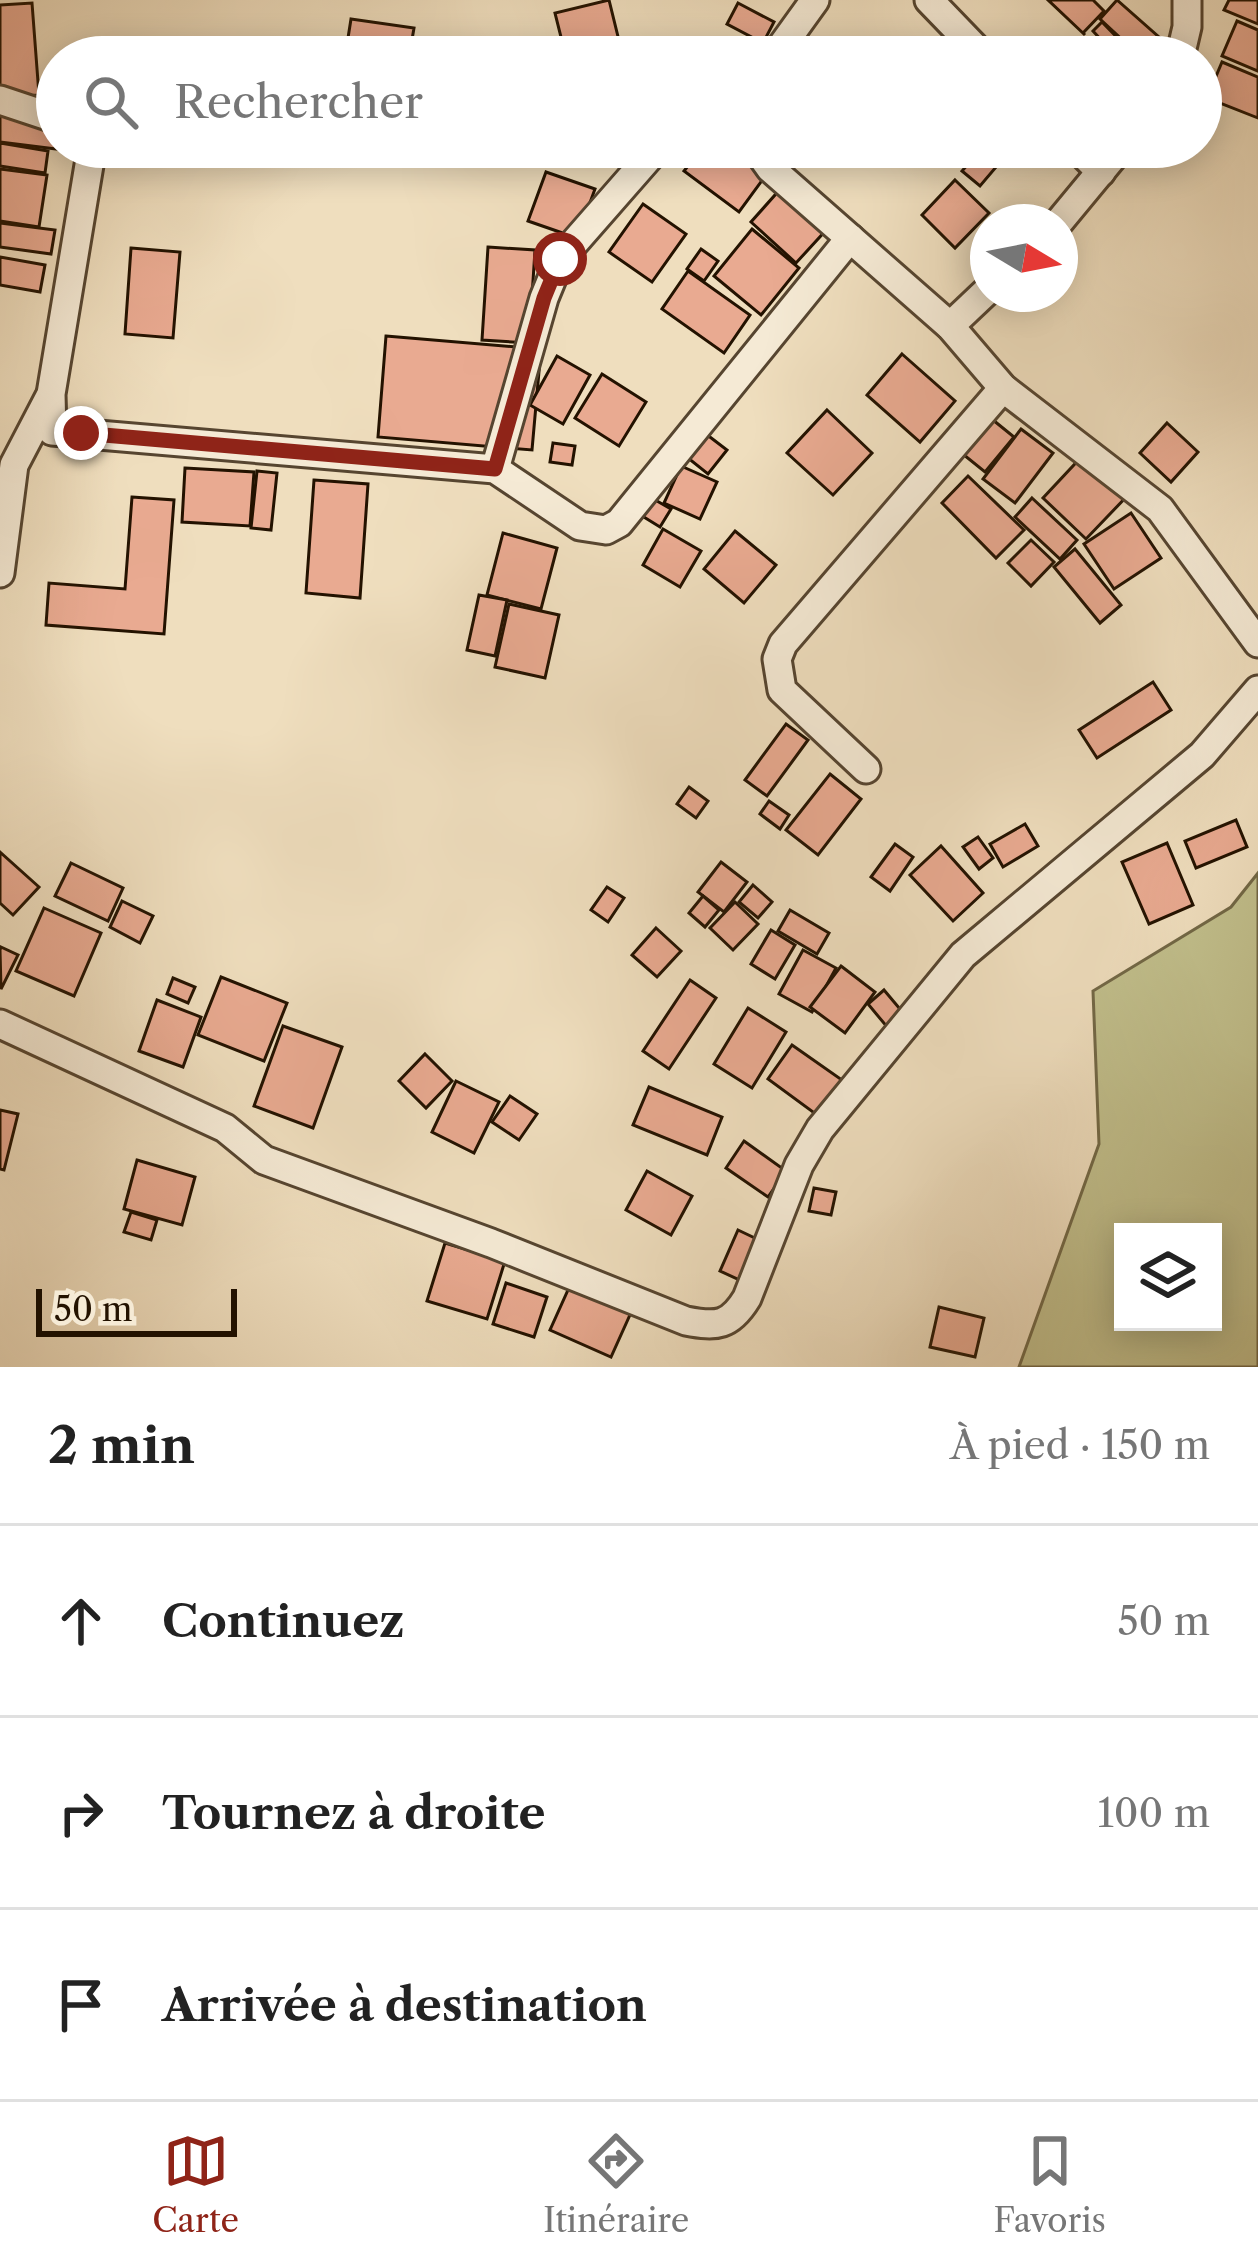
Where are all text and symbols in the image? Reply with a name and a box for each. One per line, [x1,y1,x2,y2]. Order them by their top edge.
search box [36,36,1222,168]
icon: search [78,69,144,135]
text: Rechercher [174,74,423,130]
north arrow [970,204,1078,312]
route start [533,232,587,286]
route end [54,406,108,460]
map controls [1114,1223,1222,1331]
button: layers [1114,1223,1222,1331]
scale bar [36,1283,237,1336]
text: 50 m [54,1289,132,1330]
text: 2 min [48,1414,195,1476]
text: À pied · 150 m [950,1421,1210,1469]
icon: ahead [48,1588,114,1654]
text: Continuez [162,1593,404,1649]
text: 50 m [1117,1597,1210,1645]
icon: right [48,1780,114,1846]
text: Tournez à droite [162,1785,546,1841]
text: 100 m [1097,1789,1210,1837]
icon: arrive [48,1972,114,2038]
text: Arrivée à destination [162,1977,647,2033]
tab: Carte [152,2128,239,2241]
tab: Itinéraire [543,2128,689,2241]
tab: Favoris [994,2128,1106,2241]

